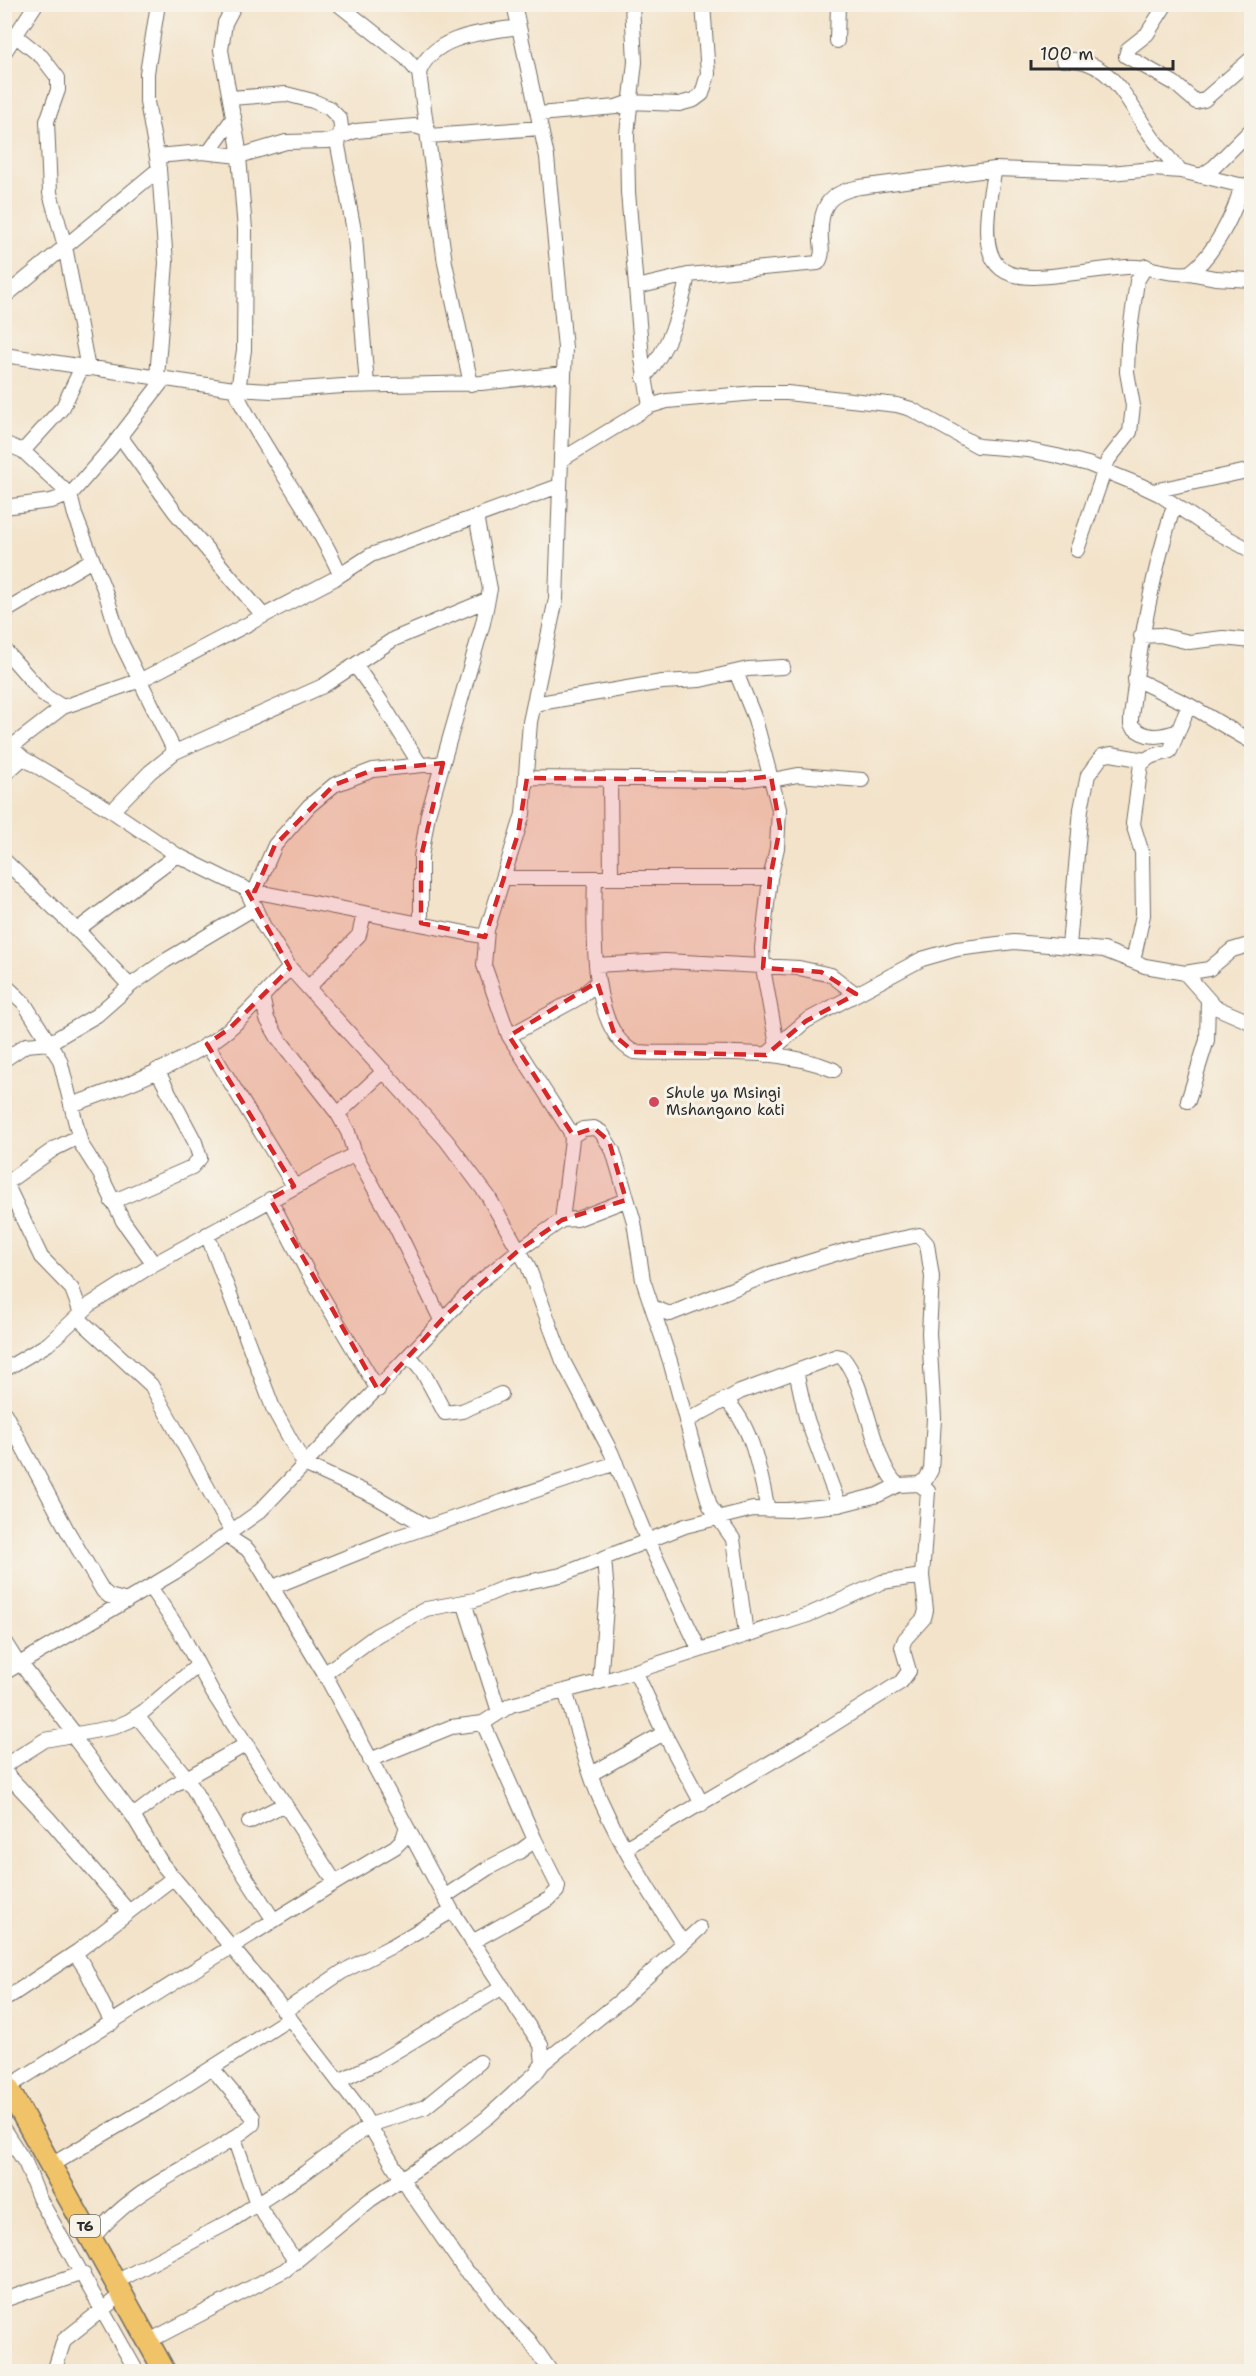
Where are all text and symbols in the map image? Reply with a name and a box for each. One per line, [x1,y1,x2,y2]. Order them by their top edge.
scale bar [1031,33,1174,71]
text: 100 m [1040,42,1094,66]
place label: Shule ya Msingi Mshangano kati [666,1083,785,1120]
marker: Shule ya Msingi Mshangano kati [647,1095,661,1109]
road number: T6 [70,2215,100,2237]

